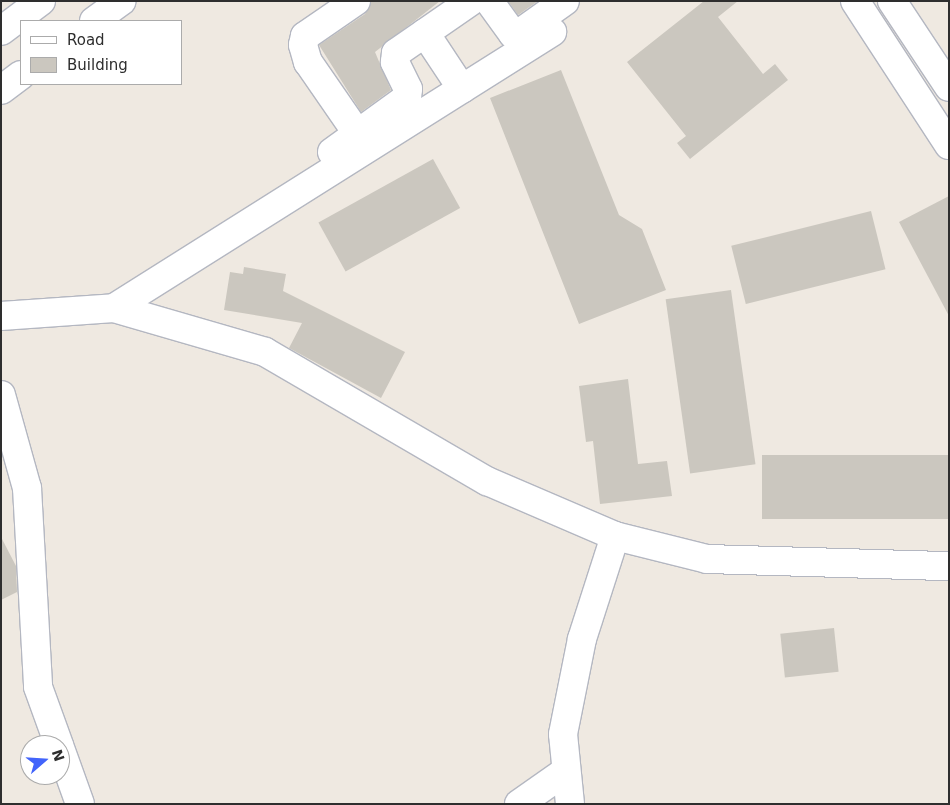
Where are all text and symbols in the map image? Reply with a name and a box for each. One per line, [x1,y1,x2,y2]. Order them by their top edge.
legend [20,20,182,85]
text: Road [67,31,105,49]
text: Building [67,56,128,74]
north arrow [20,735,70,785]
text: N [49,747,68,764]

